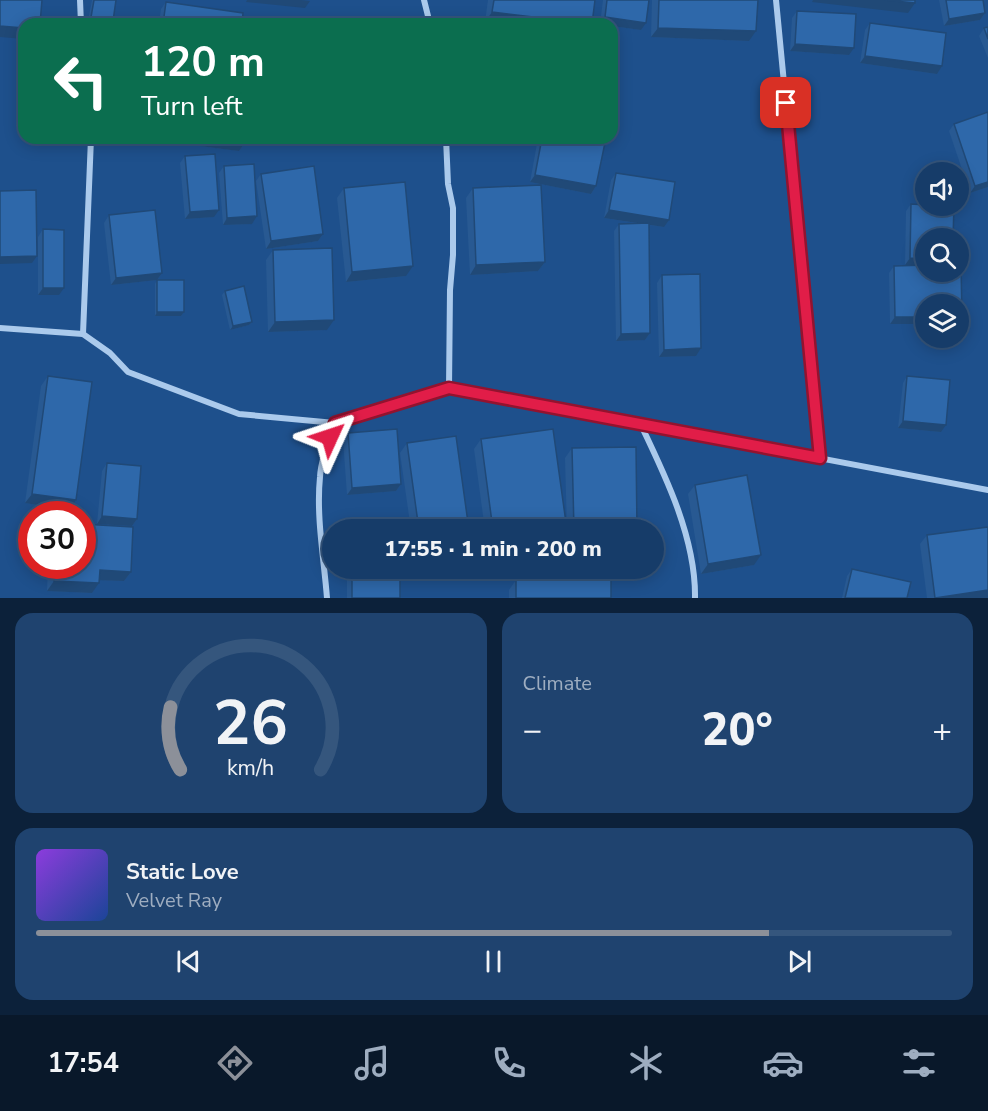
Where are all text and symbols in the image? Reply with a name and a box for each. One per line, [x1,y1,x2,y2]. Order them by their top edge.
text: 120 m [141,34,265,91]
icon: left [42,42,120,120]
pin [760,77,811,128]
icon: arrive [769,86,802,119]
text: Turn left [141,88,242,125]
map controls [915,162,969,348]
button: sound [915,162,969,216]
button: search [915,228,969,282]
button: layers [915,294,969,348]
position arrow [298,405,362,469]
speed limit sign: 30 [18,501,96,579]
text: 17:55 · 1 min · 200 m [384,534,602,564]
text: Climate [523,670,592,697]
text: 26 [213,681,288,766]
text: 20° [702,700,773,761]
text: − [523,708,542,753]
text: + [932,708,952,753]
text: km/h [227,753,274,783]
text: Static Love [126,857,239,887]
text: Velvet Ray [126,887,222,914]
icon: previous [172,945,205,978]
icon: pause [477,945,510,978]
icon: next [783,945,816,978]
icon: directions [214,1042,256,1084]
icon: music [351,1042,393,1084]
icon: phone [488,1042,530,1084]
icon: climate [625,1042,667,1084]
icon: car [762,1042,804,1084]
icon: filters [898,1042,940,1084]
text: 17:54 [47,1045,119,1082]

